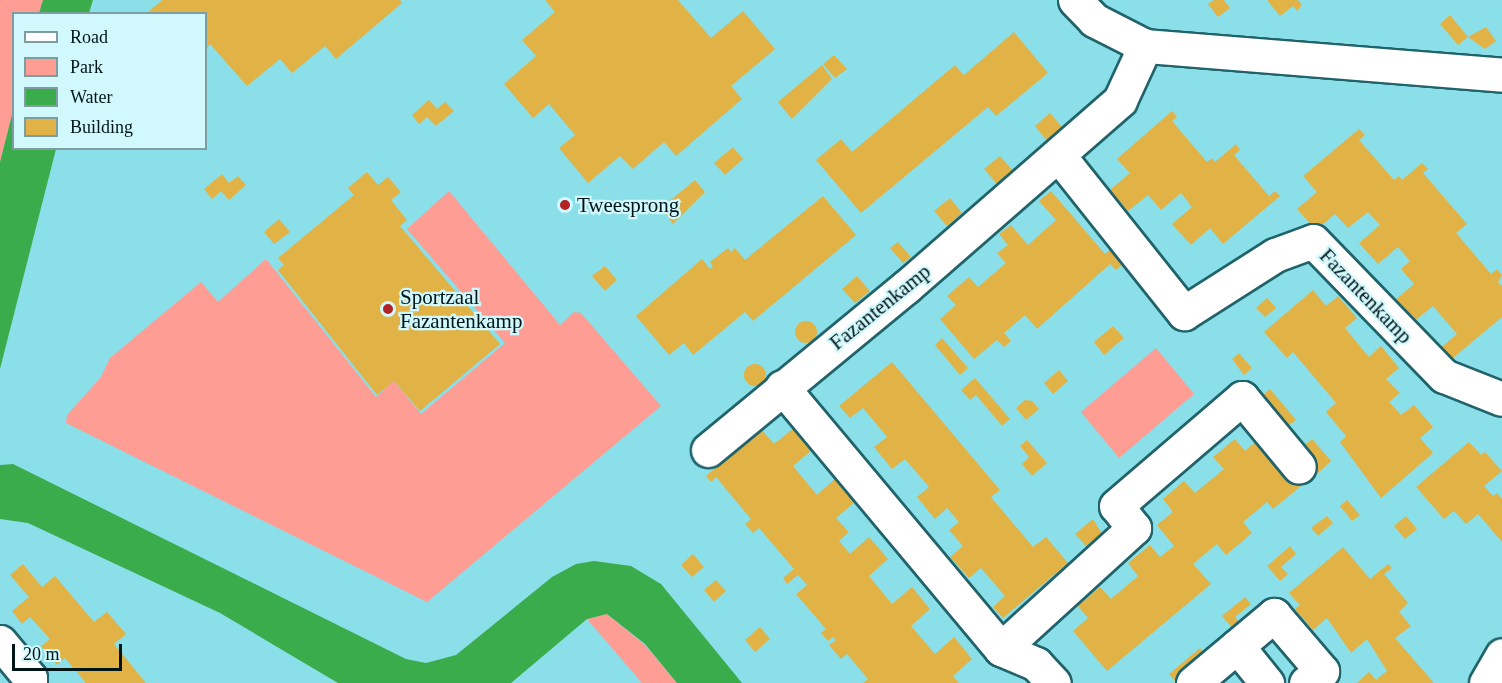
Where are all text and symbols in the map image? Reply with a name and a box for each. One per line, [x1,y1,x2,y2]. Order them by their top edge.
legend [12,12,207,150]
text: Road [70,27,108,47]
text: Park [70,57,103,77]
text: Water [70,87,113,107]
text: Building [70,117,133,137]
place label: Tweesprong [577,192,679,218]
marker: Tweesprong [558,198,572,212]
street label: Fazantenkamp [1314,243,1418,349]
street label: Fazantenkamp [824,259,936,355]
place label: Sportzaal Fazantenkamp [400,284,522,334]
marker: Sportzaal Fazantenkamp [381,302,395,316]
scale bar [15,632,124,670]
text: 20 m [23,644,60,664]

